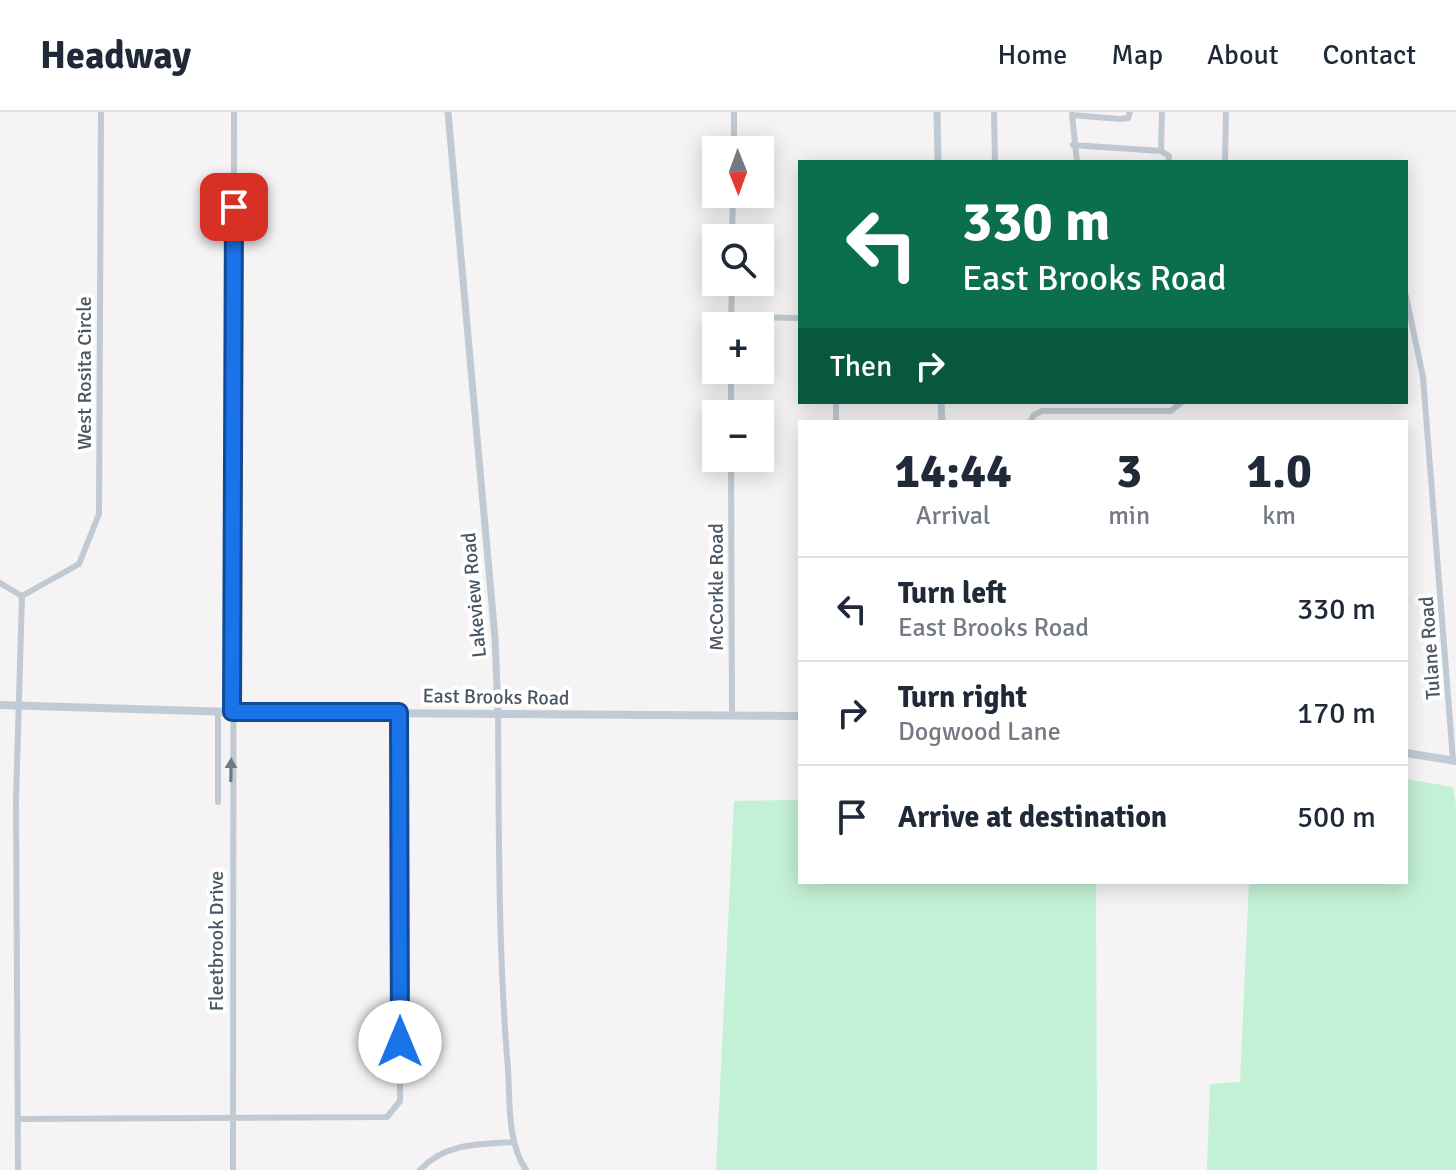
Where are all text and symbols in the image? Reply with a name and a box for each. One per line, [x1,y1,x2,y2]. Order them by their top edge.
text: Headway [40,32,191,79]
text: Home [998,38,1067,72]
text: Map [1111,38,1163,72]
text: About [1207,38,1279,72]
text: Contact [1323,38,1416,72]
north arrow [702,136,774,208]
map controls [702,136,774,472]
pin [200,173,268,241]
icon: arrive [212,185,256,229]
text: 330 m [962,187,1110,256]
icon: left [830,192,934,296]
button: search [702,224,774,296]
text: East Brooks Road [962,256,1227,301]
street label: West Rosita Circle [72,296,97,450]
button: + [702,312,774,384]
icon: right [908,344,952,388]
text: Then [830,348,892,385]
button: − [702,400,774,472]
text: 14:44 [894,442,1012,501]
text: 3 [1116,442,1142,501]
text: 1.0 [1246,442,1312,501]
text: Arrival [916,500,991,532]
text: min [1108,500,1150,532]
text: km [1262,500,1296,532]
street label: McCorkle Road [704,523,729,651]
street label: Lakeview Road [456,531,492,659]
text: Turn left [898,575,1007,612]
icon: left [830,587,874,631]
text: 330 m [1297,591,1376,628]
street label: Tulane Road [1414,596,1446,700]
text: East Brooks Road [898,612,1089,644]
text: Turn right [898,679,1027,716]
street label: East Brooks Road [422,683,570,711]
icon: right [830,691,874,735]
text: 170 m [1297,695,1376,732]
text: Dogwood Lane [898,716,1061,748]
one-way arrow [225,757,238,782]
icon: arrive [830,795,874,839]
text: Arrive at destination [898,799,1167,836]
text: 500 m [1297,799,1376,836]
street label: Fleetbrook Drive [204,871,229,1011]
position arrow [358,1000,442,1084]

